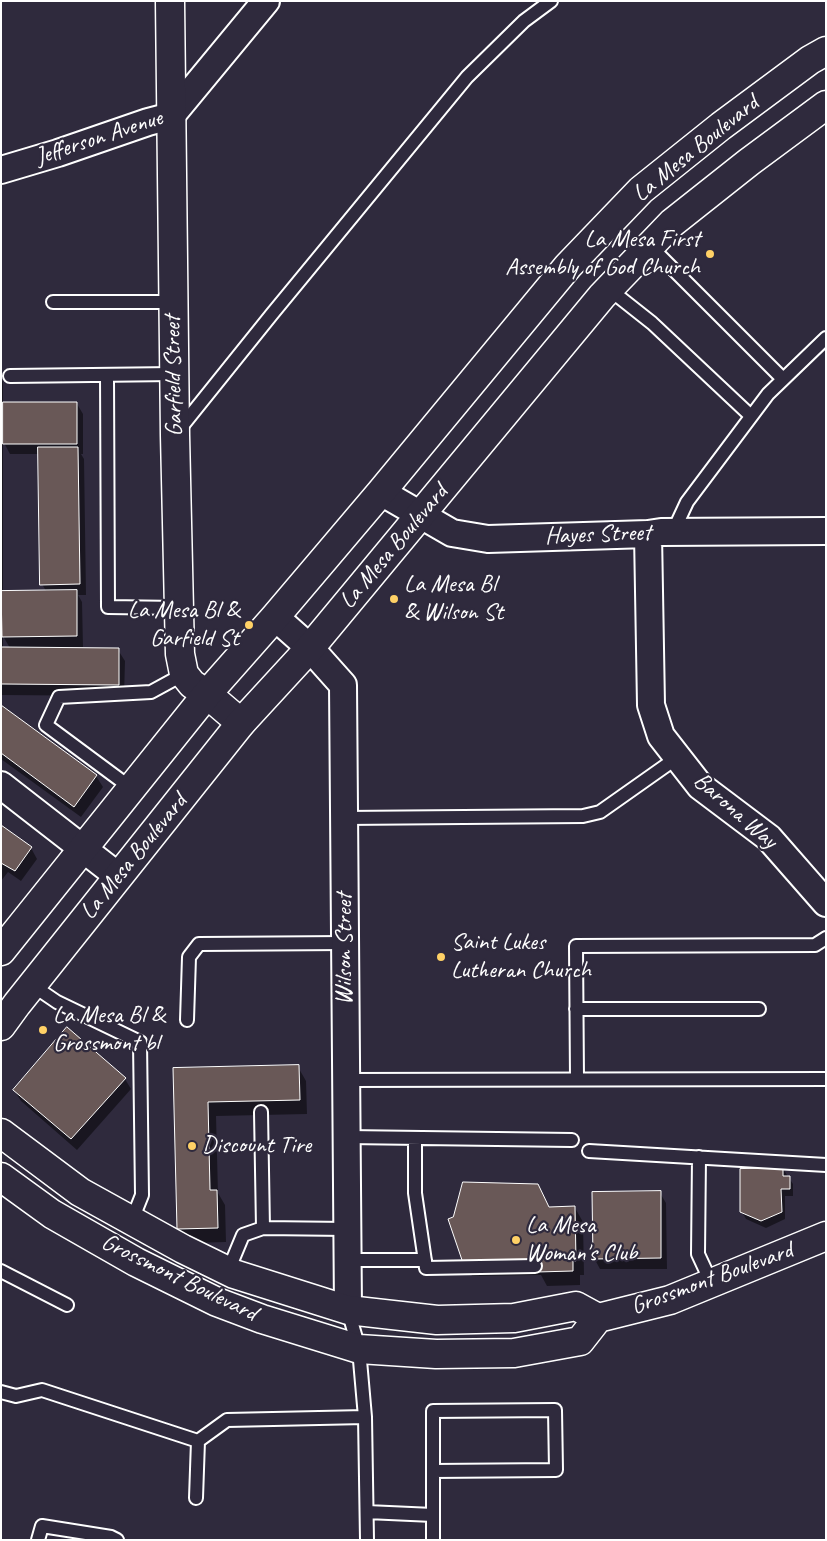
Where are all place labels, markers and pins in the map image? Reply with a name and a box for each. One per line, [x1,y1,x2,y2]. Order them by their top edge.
place label: La Mesa First Assembly of God Church [505,226,700,282]
marker: La Mesa First Assembly of God Church [704,248,716,260]
place label: La Mesa Bl & Wilson St [404,571,503,627]
marker: La Mesa Bl & Wilson St [388,593,400,605]
place label: La Mesa Bl & Garfield St [128,597,239,653]
marker: La Mesa Bl & Garfield St [243,619,255,631]
place label: Saint Lukes Lutheran Church [451,929,591,985]
marker: Saint Lukes Lutheran Church [435,951,447,963]
place label: La Mesa Bl & Grossmont bl [53,1002,164,1058]
marker: La Mesa Bl & Grossmont bl [37,1024,49,1036]
place label: Discount Tire [202,1132,311,1160]
marker: Discount Tire [186,1140,198,1152]
place label: La Mesa Woman's Club [526,1212,637,1268]
marker: La Mesa Woman's Club [510,1234,522,1246]

